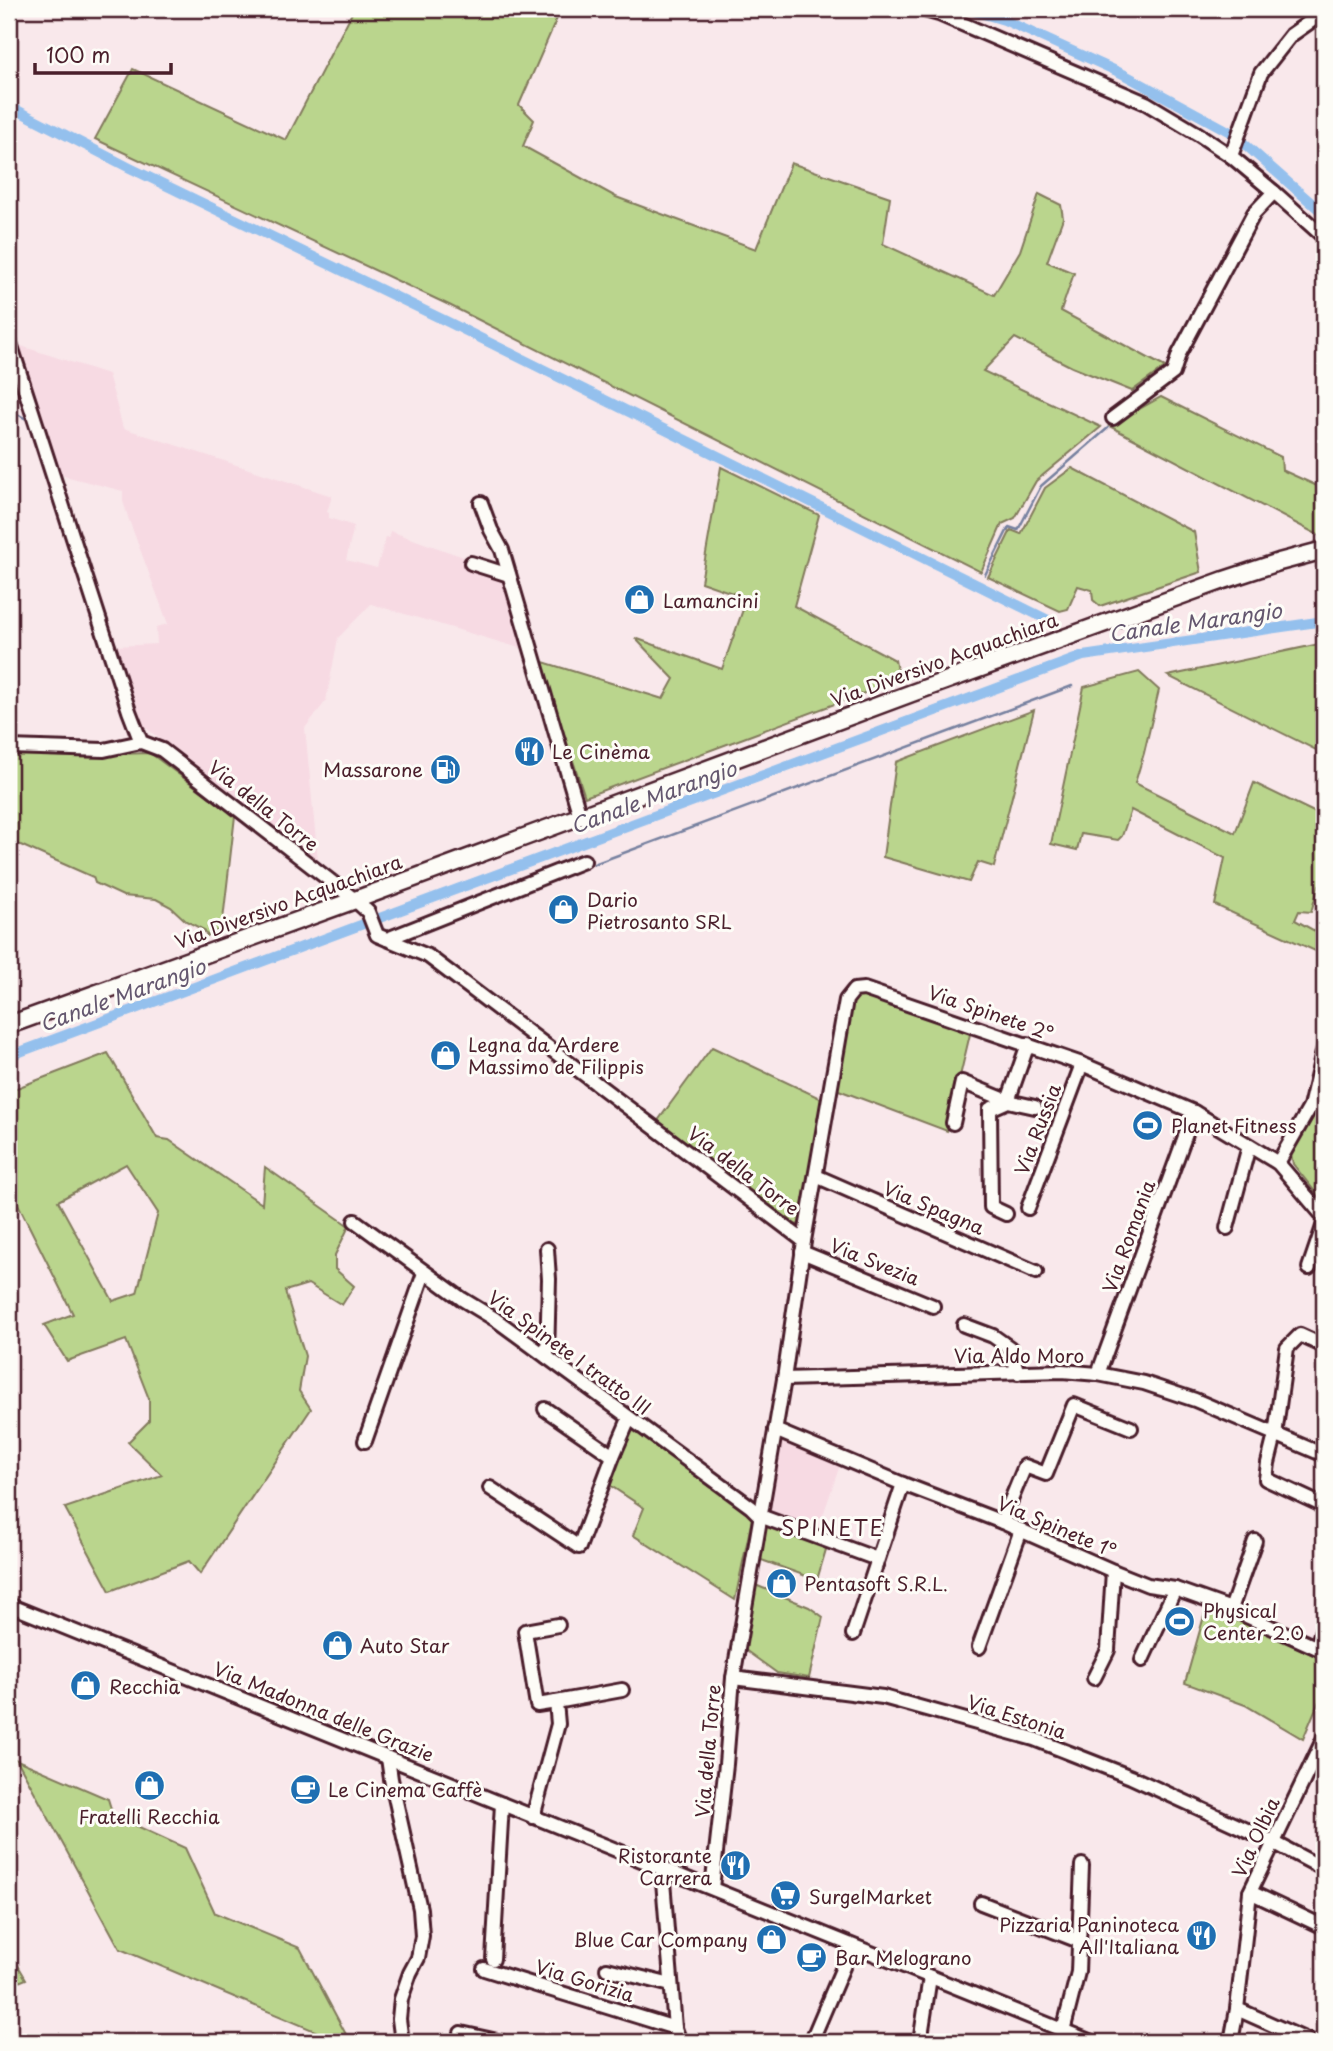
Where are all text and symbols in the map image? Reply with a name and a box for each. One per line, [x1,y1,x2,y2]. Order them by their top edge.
scale bar [35,32,172,76]
text: 100 m [46,38,110,70]
shop icon: Lamancini [623,583,657,617]
place label: Lamancini [663,586,759,614]
water label: Canale Marangio [1106,593,1285,649]
street label: Via Diversivo Acquachiara [827,605,1061,713]
restaurant icon: Le Cinèma [512,734,546,768]
place label: Le Cinèma [552,737,650,765]
water label: Canale Marangio [566,751,741,841]
fuel station icon: Massarone [429,752,463,786]
street label: Via della Torre [203,753,325,857]
place label: Massarone [323,755,423,783]
street label: Via Diversivo Acquachiara [171,847,405,955]
place label: Dario Pietrosanto SRL [587,885,732,935]
shop icon: Dario Pietrosanto SRL [547,893,581,927]
water label: Canale Marangio [35,949,210,1039]
street label: Via Spinete 2° [925,977,1057,1047]
place label: Legna da Ardere Massimo de Filippis [468,1030,644,1080]
shop icon: Legna da Ardere Massimo de Filippis [428,1038,462,1072]
street label: Via Russia [1007,1079,1068,1179]
sports icon: Planet Fitness [1131,1108,1165,1142]
place label: Planet Fitness [1171,1111,1296,1139]
street label: Via della Torre [682,1119,806,1221]
street label: Via Spagna [879,1173,989,1241]
street label: Via Romania [1095,1176,1161,1296]
street label: Via Svezia [826,1230,924,1292]
street label: Via Spinete I tratto III [482,1283,658,1421]
street label: Via Aldo Moro [954,1341,1084,1369]
street label: Via Spinete 1° [993,1488,1121,1564]
district label: SPINETE [781,1511,885,1543]
shop icon: Pentasoft S.R.L. [764,1566,798,1600]
place label: Pentasoft S.R.L. [804,1569,948,1597]
place label: Physical Center 2.0 [1203,1596,1304,1646]
sports icon: Physical Center 2.0 [1163,1604,1197,1638]
shop icon: Auto Star [320,1628,354,1662]
place label: Auto Star [360,1631,450,1659]
street label: Via Madonna delle Grazie [210,1654,438,1768]
shop icon: Recchia [69,1669,103,1703]
place label: Recchia [109,1672,181,1700]
street label: Via della Torre [687,1683,727,1819]
street label: Via Estonia [964,1687,1071,1745]
shop icon: Fratelli Recchia [132,1768,166,1802]
cafe icon: Le Cinema Caffè [288,1772,322,1806]
place label: Le Cinema Caffè [328,1775,482,1803]
street label: Via Olbia [1224,1792,1286,1882]
place label: Fratelli Recchia [78,1802,220,1830]
place label: Ristorante Carrera [618,1841,712,1891]
restaurant icon: Ristorante Carrera [718,1849,752,1883]
supermarket icon: SurgelMarket [769,1879,803,1913]
place label: SurgelMarket [809,1882,932,1910]
place label: Pizzaria Paninoteca All'Italiana [999,1910,1179,1960]
restaurant icon: Pizzaria Paninoteca All'Italiana [1185,1918,1219,1952]
shop icon: Blue Car Company [754,1922,788,1956]
place label: Blue Car Company [573,1925,748,1953]
cafe icon: Bar Melograno [795,1940,829,1974]
place label: Bar Melograno [835,1943,971,1971]
street label: Via Gorizia [532,1952,638,2008]

